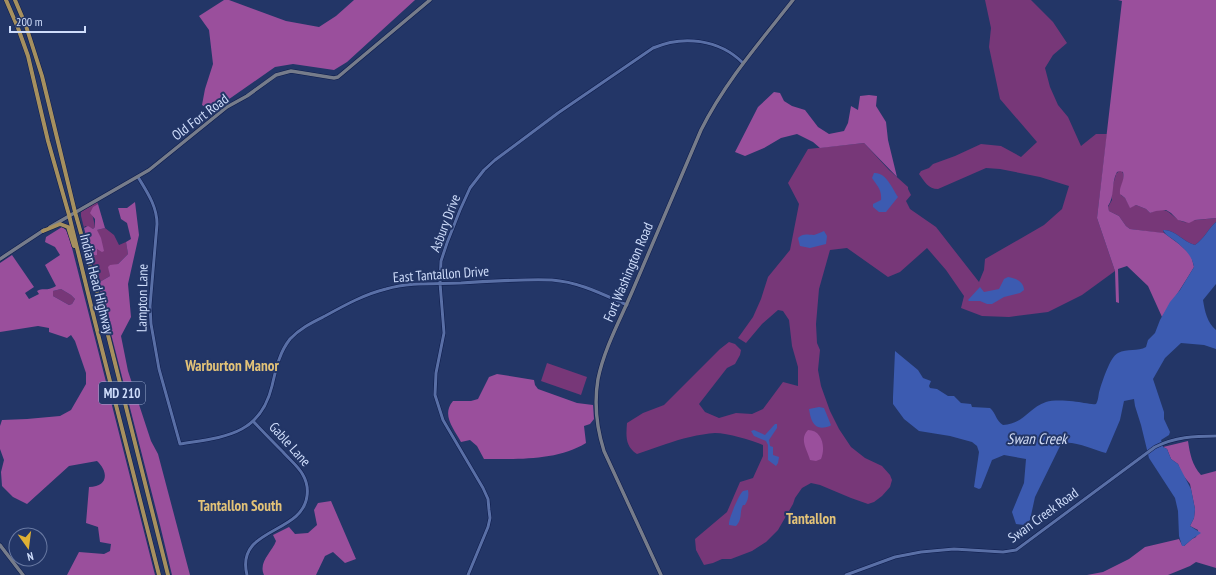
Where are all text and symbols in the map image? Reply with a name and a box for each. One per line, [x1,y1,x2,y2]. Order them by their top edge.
scale bar [10,8,85,34]
text: 200 m [16,14,43,29]
street label: Old Fort Road [168,90,232,144]
street label: Asbury Drive [426,191,464,255]
street label: Fort Washington Road [599,220,657,324]
street label: Indian Head Highway [76,232,118,337]
street label: East Tantallon Drive [392,262,490,286]
street label: Lampton Lane [132,263,152,332]
district label: Warburton Manor [184,356,279,375]
road number: MD 210 [99,382,145,404]
street label: Gable Lane [265,418,315,470]
water label: Swan Creek [1007,429,1069,448]
street label: Swan Creek Road [1004,483,1082,547]
district label: Tantallon South [198,496,282,515]
district label: Tantallon [786,509,836,528]
north arrow [8,527,48,567]
text: N [26,549,35,564]

